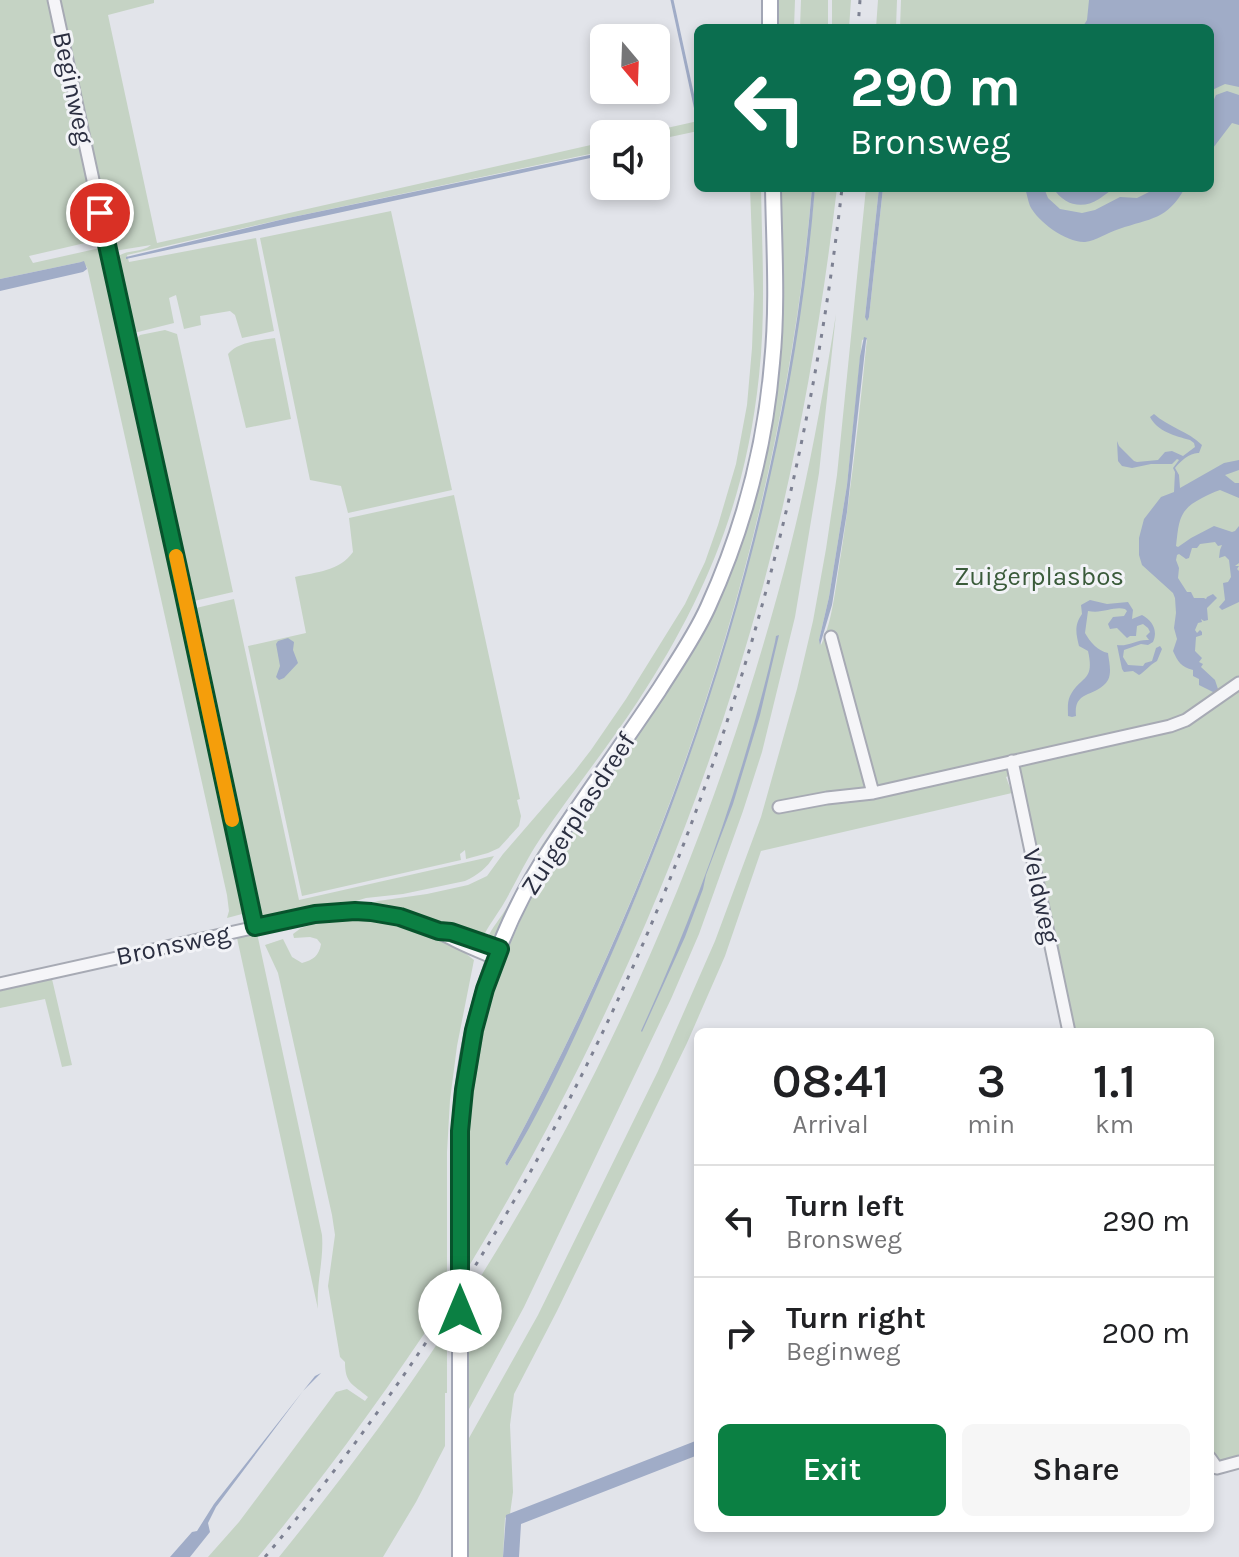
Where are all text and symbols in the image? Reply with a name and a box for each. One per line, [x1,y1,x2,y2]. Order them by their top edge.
north arrow [590,24,670,104]
map controls [590,24,670,200]
street label: Beginweg [46,29,100,148]
text: 290 m [850,54,1021,119]
icon: left [718,56,822,160]
button: sound [590,120,670,200]
text: Bronsweg [850,121,1011,163]
pin [66,179,134,247]
icon: arrive [78,191,122,235]
park label: Zuigerplasbos [954,561,1124,592]
street label: Zuigerplasdreef [514,726,643,901]
street label: Veldweg [1016,845,1066,947]
street label: Bronsweg [113,918,233,972]
text: 08:41 [772,1053,890,1109]
text: 3 [976,1053,1006,1109]
text: 1.1 [1093,1053,1136,1109]
text: Arrival [793,1109,869,1140]
text: min [967,1109,1015,1140]
text: km [1095,1109,1134,1140]
text: Turn left [786,1188,904,1224]
icon: left [718,1199,762,1243]
text: 290 m [1102,1203,1190,1239]
text: Bronsweg [786,1224,902,1255]
position arrow [418,1269,502,1353]
text: Turn right [786,1300,926,1336]
icon: right [718,1311,762,1355]
text: 200 m [1102,1315,1190,1351]
text: Beginweg [786,1336,901,1367]
button: Exit [718,1424,946,1516]
button: Share [962,1424,1190,1516]

